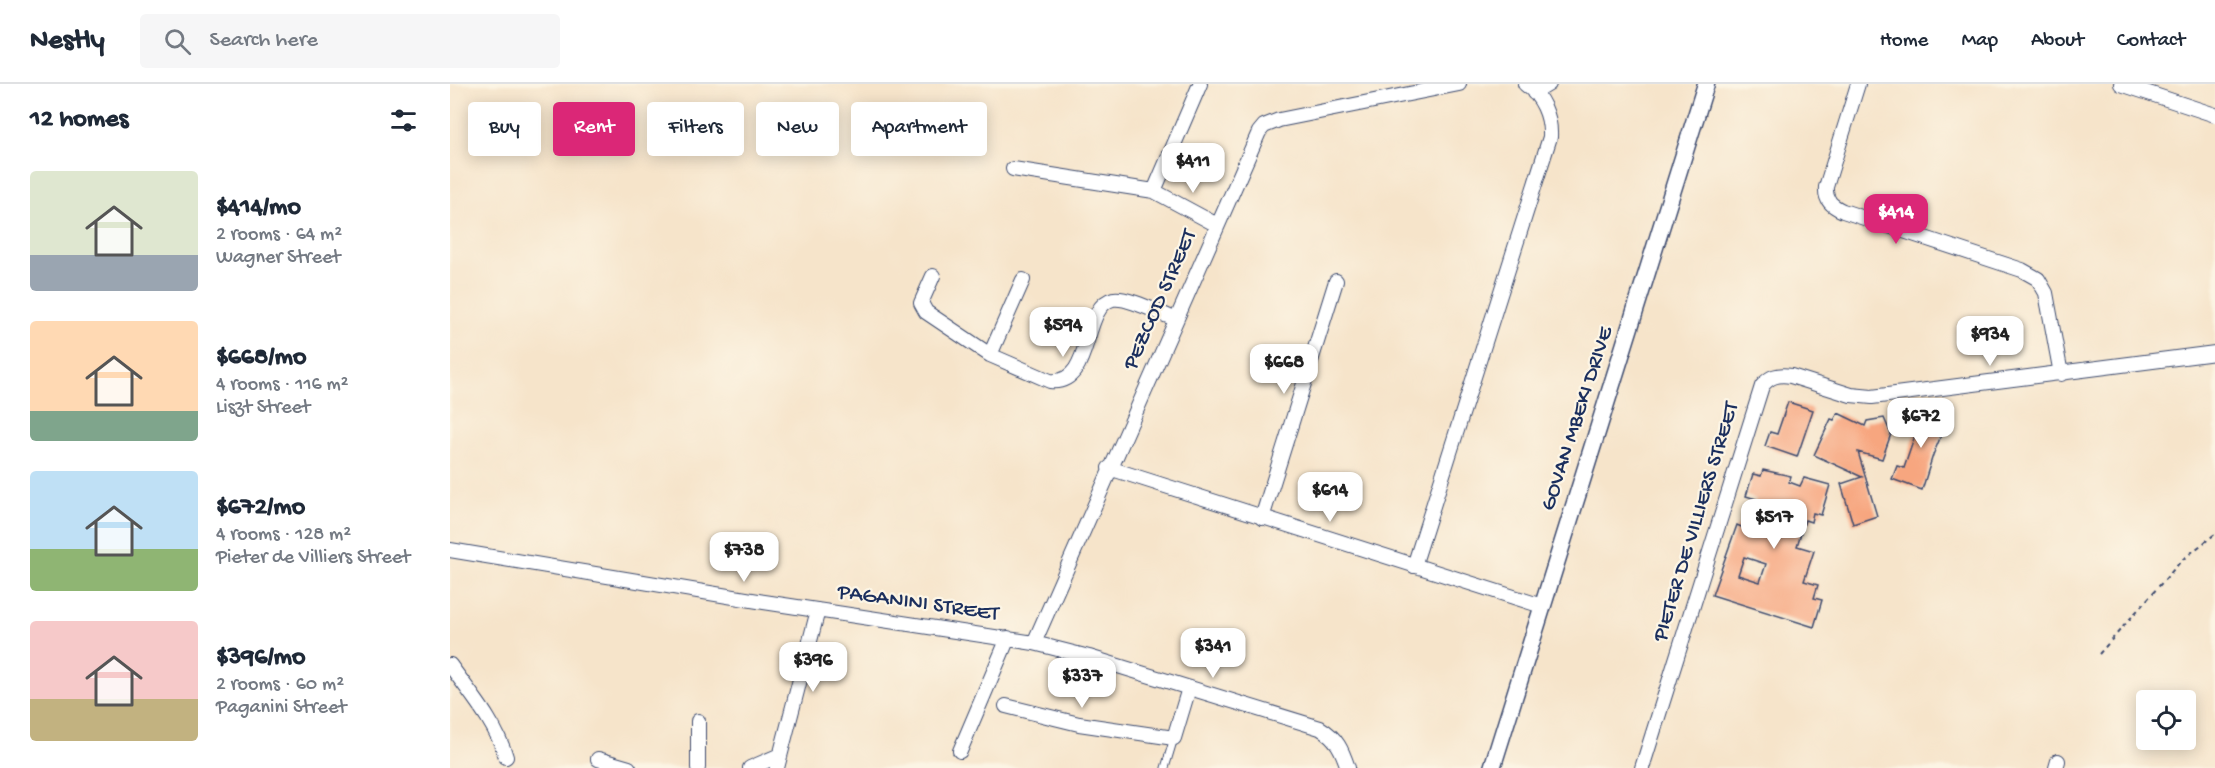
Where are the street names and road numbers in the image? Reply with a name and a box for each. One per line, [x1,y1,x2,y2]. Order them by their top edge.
street label: PEZCOD STREET [1118,224,1204,375]
street label: GOVAN MBEKI DRIVE [1536,323,1620,514]
street label: PIETER DE VILLIERS STREET [1648,398,1746,646]
street label: PAGANINI STREET [835,580,1002,628]

